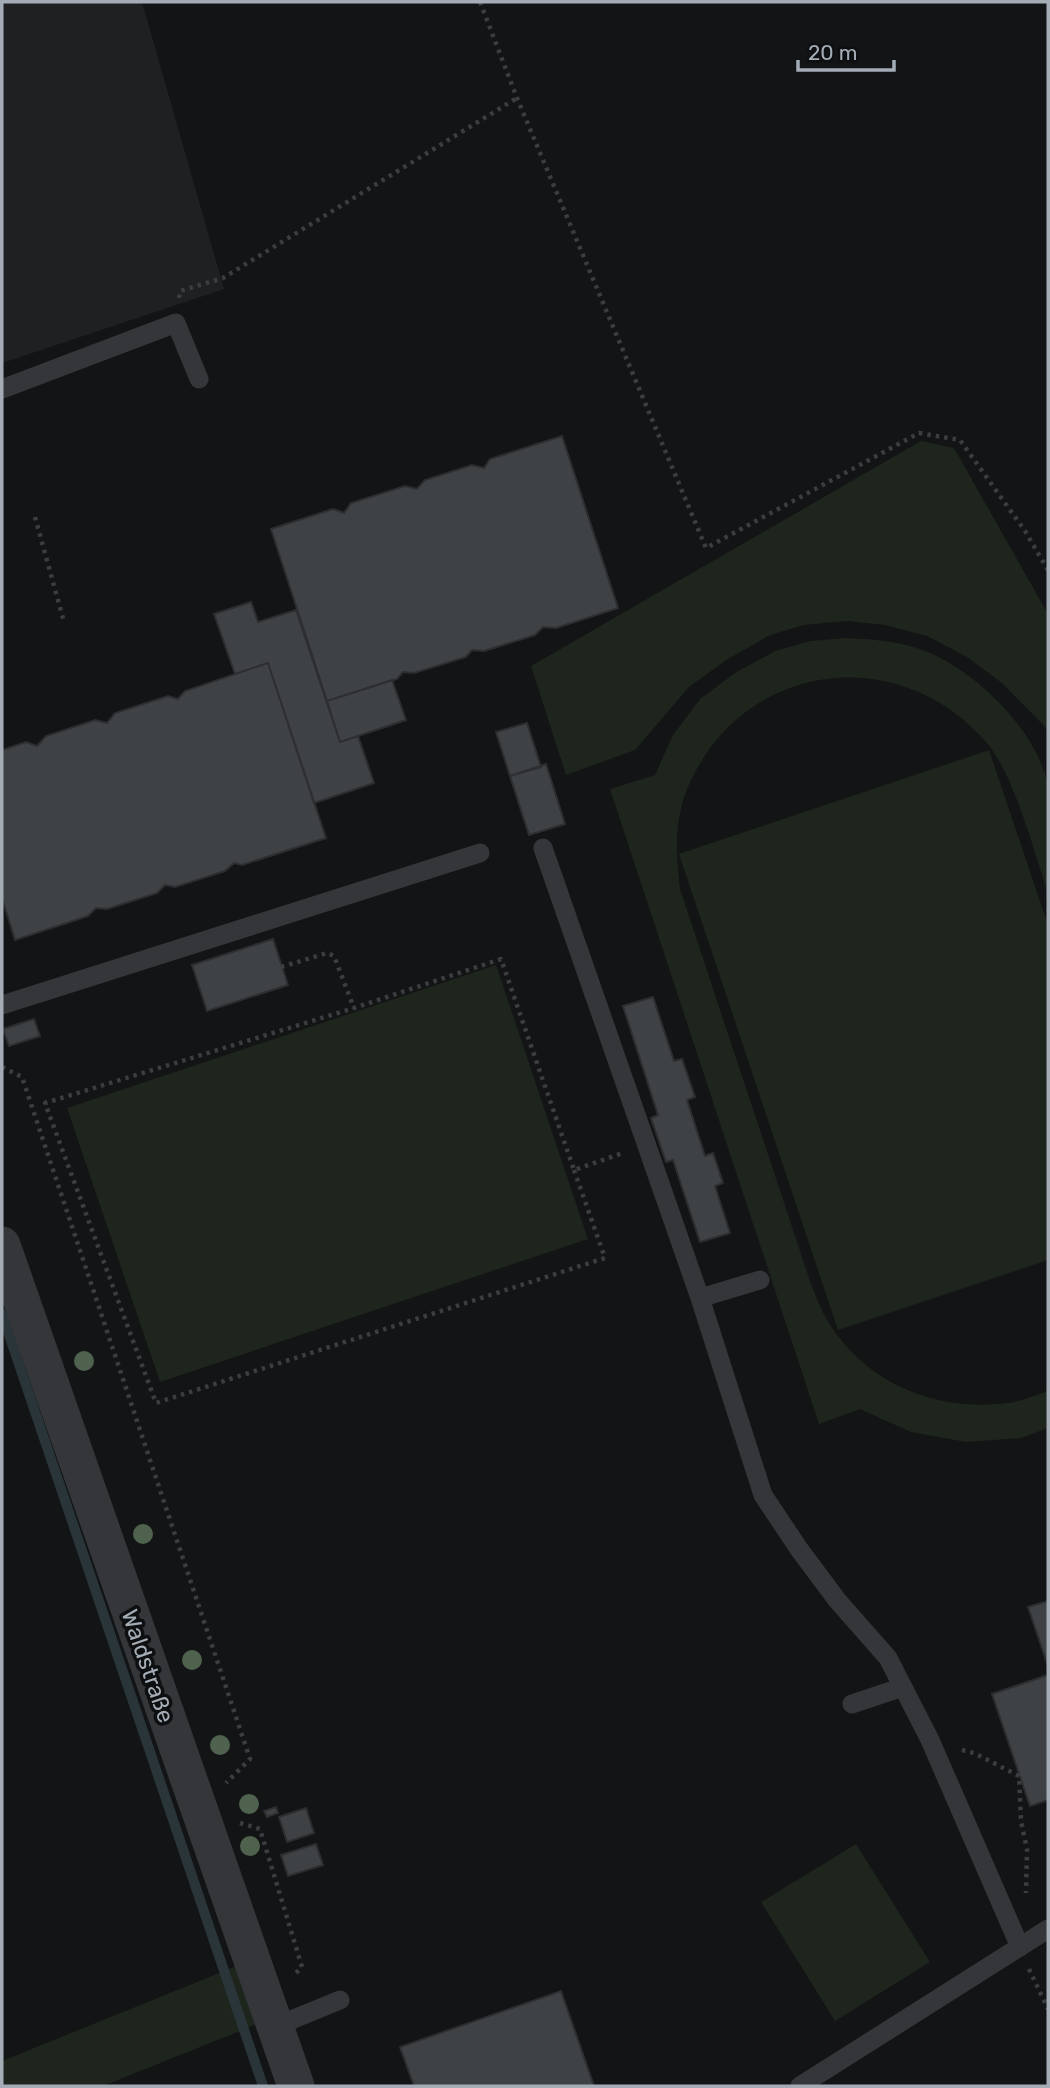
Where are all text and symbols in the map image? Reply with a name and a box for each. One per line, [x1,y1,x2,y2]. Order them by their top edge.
scale bar [798,28,894,72]
text: 20 m [808,40,857,65]
street label: Waldstraße [116,1606,180,1726]

